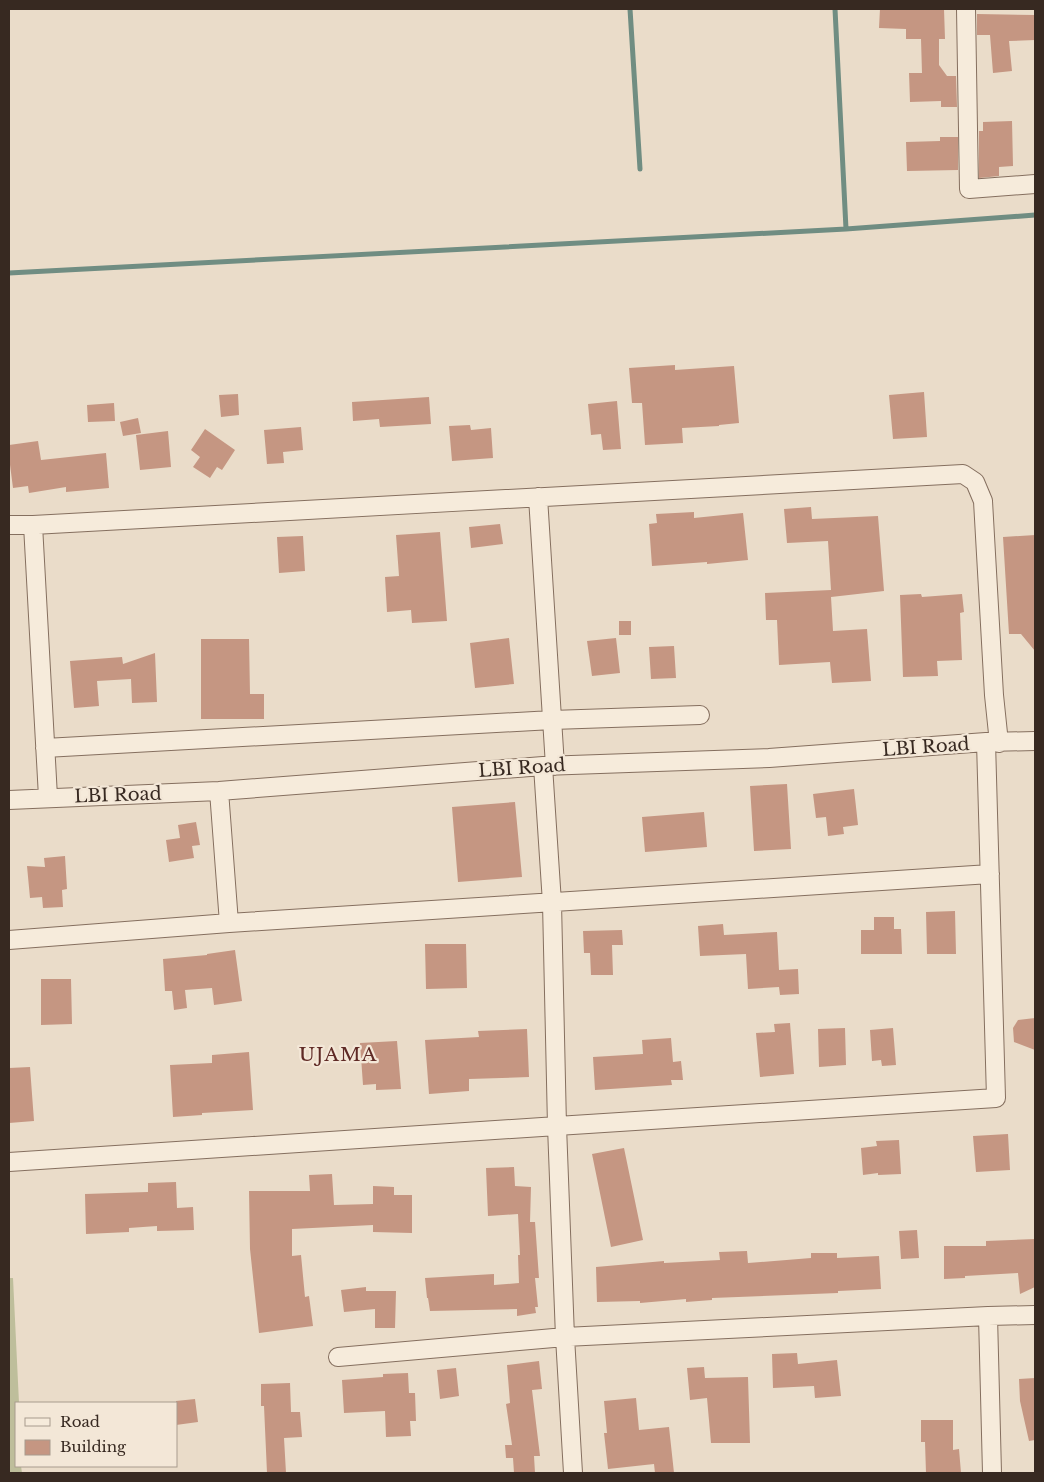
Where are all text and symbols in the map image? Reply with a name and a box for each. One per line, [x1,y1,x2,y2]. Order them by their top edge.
street label: LBI Road [882,733,970,761]
street label: LBI Road [478,754,566,782]
street label: LBI Road [74,782,162,808]
district label: UJAMA [299,1043,377,1066]
legend [15,1402,178,1467]
text: Road [60,1412,100,1431]
text: Building [60,1437,127,1456]

